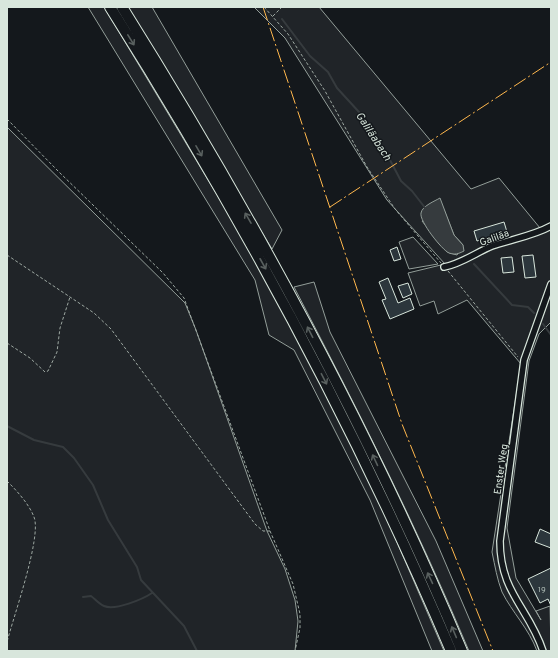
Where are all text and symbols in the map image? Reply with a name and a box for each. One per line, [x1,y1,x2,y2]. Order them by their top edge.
one-way arrow [127,34,135,45]
water label: Galiläabach [352,109,394,164]
one-way arrow [196,145,204,157]
one-way arrow [244,212,252,224]
street label: Galiläa [478,227,511,250]
one-way arrow [260,258,267,270]
one-way arrow [306,326,314,338]
one-way arrow [321,373,328,385]
street label: Enster Weg [492,443,511,495]
one-way arrow [371,455,378,467]
one-way arrow [426,573,433,585]
house number: 19 [538,585,546,595]
one-way arrow [450,627,457,639]

